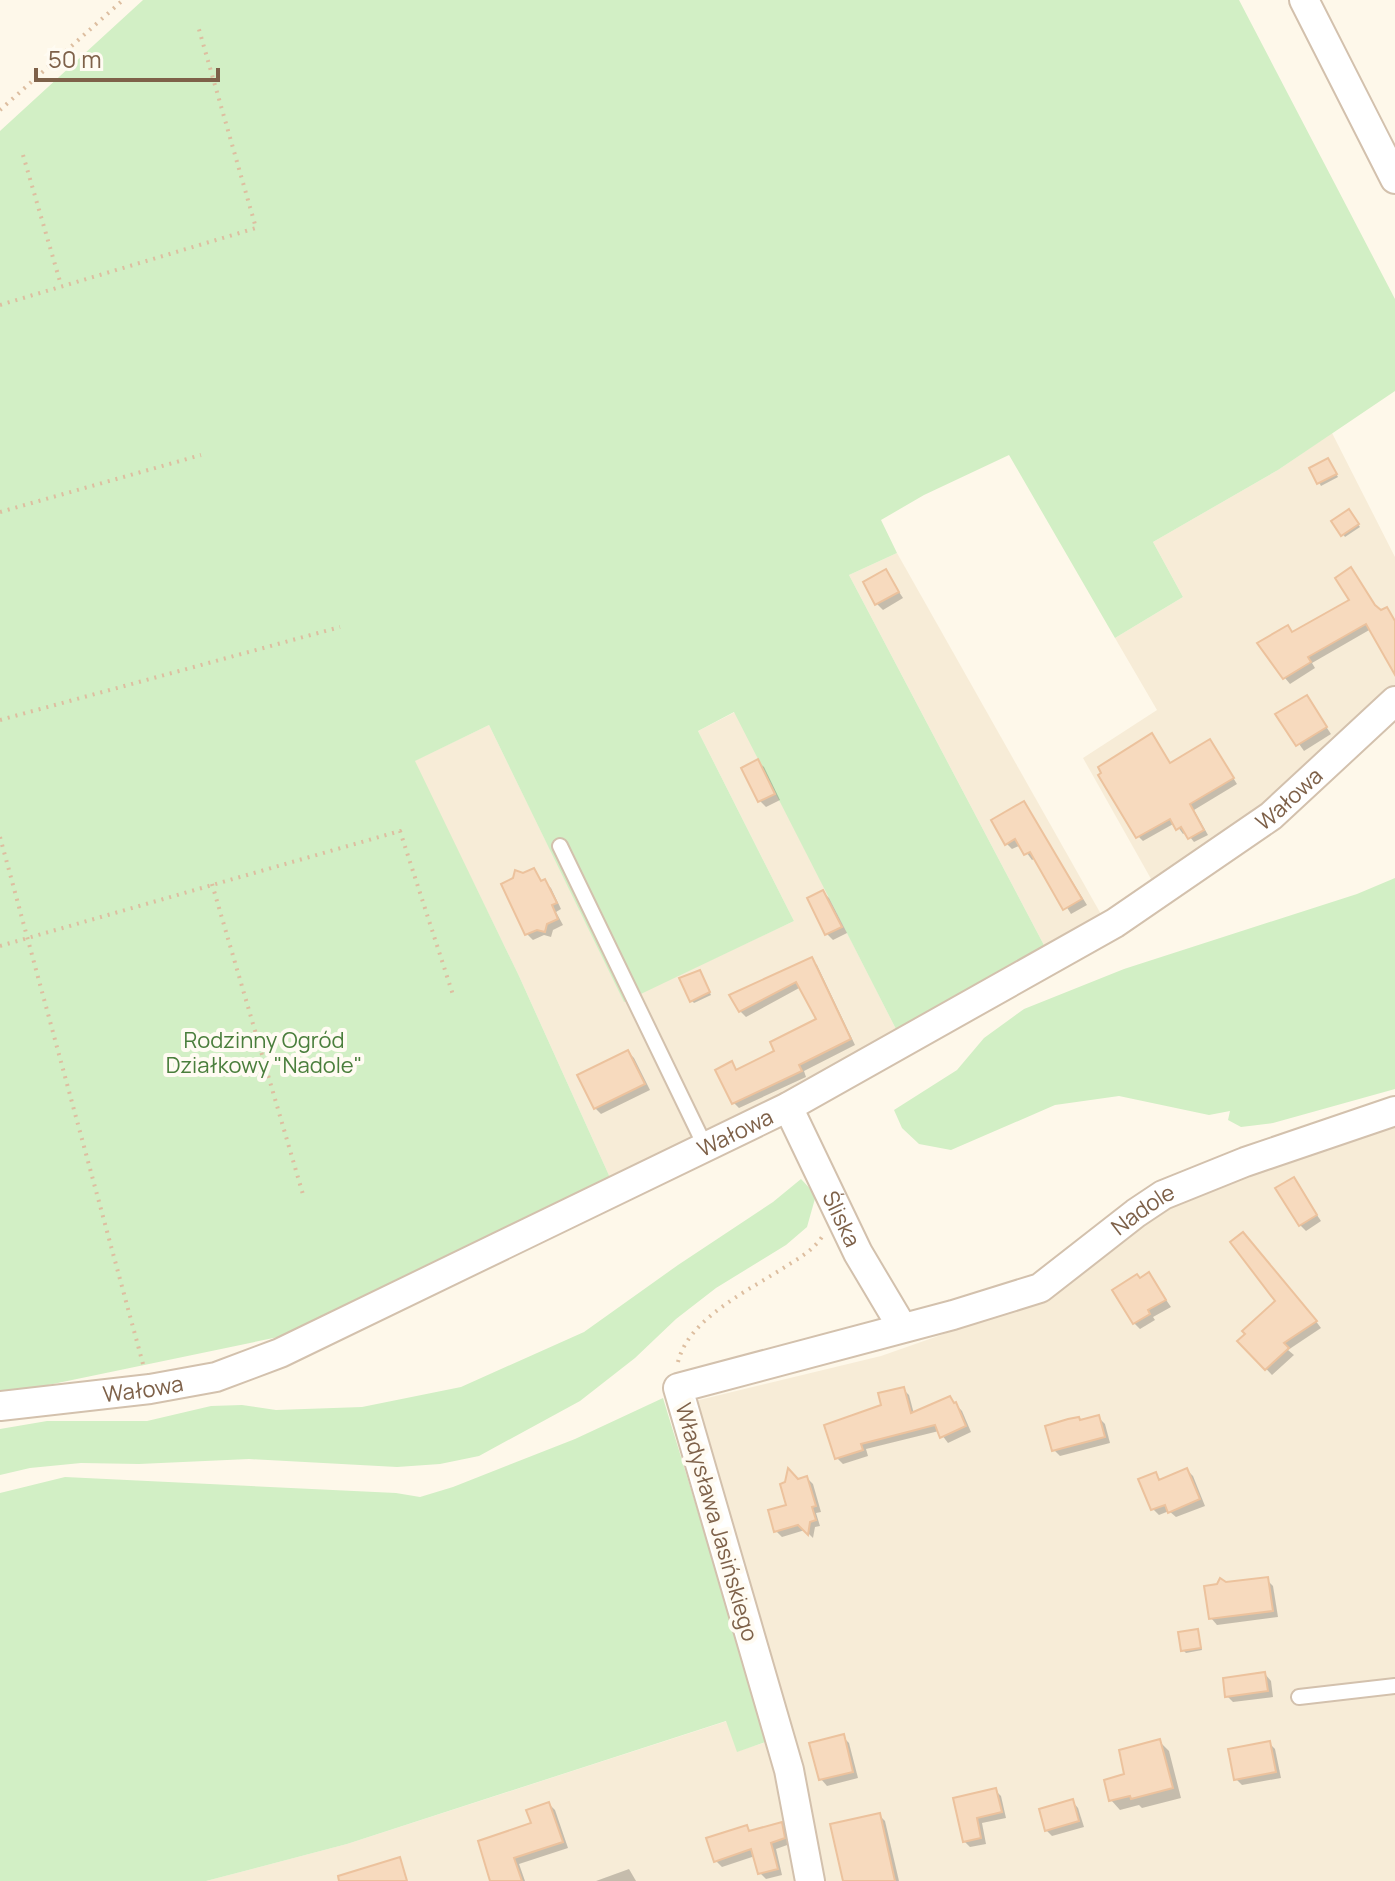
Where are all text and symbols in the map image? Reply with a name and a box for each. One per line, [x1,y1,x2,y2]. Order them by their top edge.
scale bar [36,32,218,82]
text: 50 m [48,42,102,75]
street label: Wałowa [1250,761,1329,837]
park label: Rodzinny Ogród Działkowy "Nadole" [166,1025,362,1080]
street label: Wałowa [692,1102,778,1164]
street label: Nadole [1105,1177,1179,1242]
street label: Śliska [815,1186,868,1252]
street label: Wałowa [101,1368,186,1409]
street label: Władysława Jasińskiego [669,1399,765,1645]

